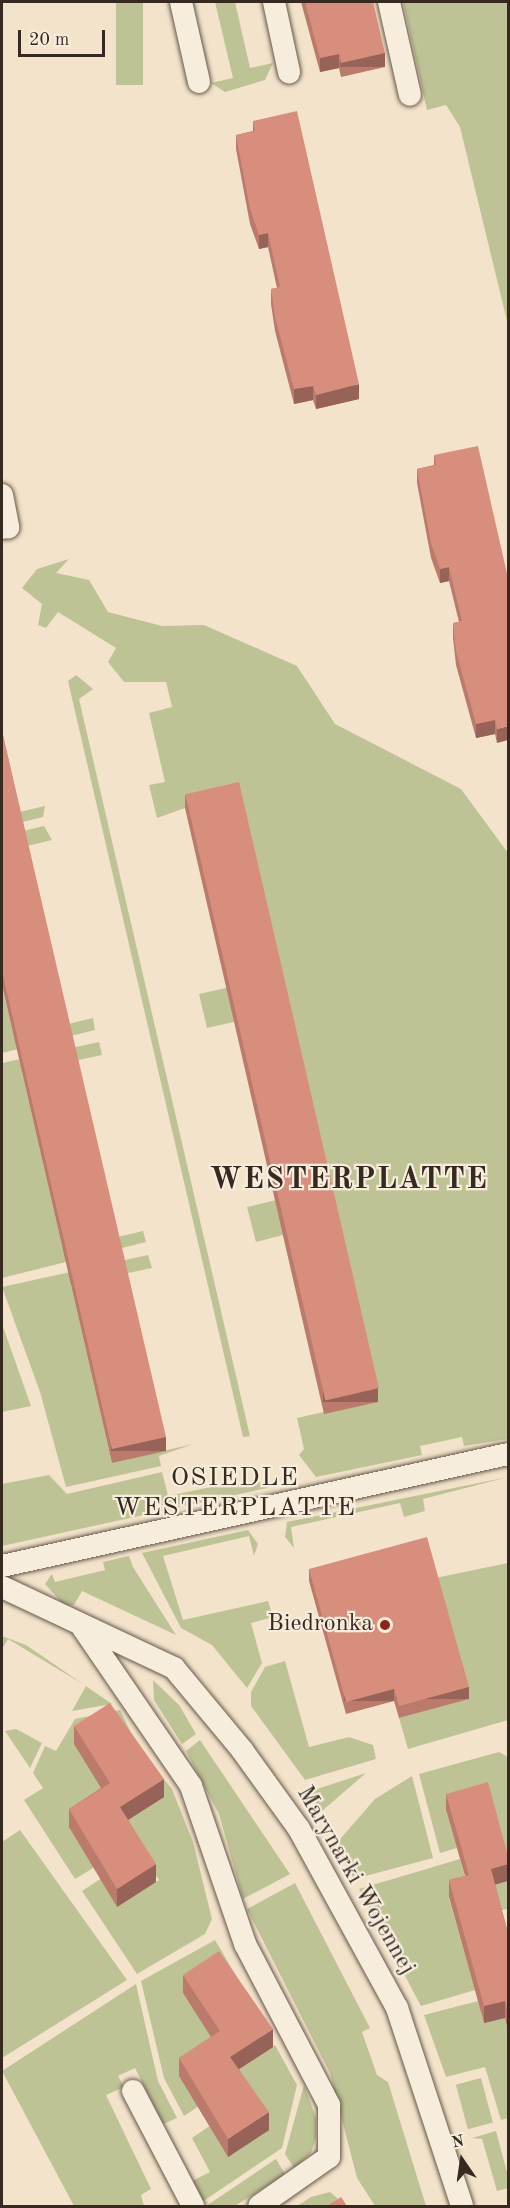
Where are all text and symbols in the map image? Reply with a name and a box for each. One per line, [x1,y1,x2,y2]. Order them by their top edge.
scale bar [21,18,108,56]
text: 20 m [29,31,69,49]
district label: WESTERPLATTE [210,1162,488,1198]
district label: OSIEDLE WESTERPLATTE [114,1463,356,1524]
place label: Biedronka [267,1611,373,1639]
marker: Biedronka [378,1618,392,1632]
street label: Marynarki Wojennej [289,1781,421,1981]
north arrow [432,2130,492,2190]
text: N [450,2133,466,2152]

